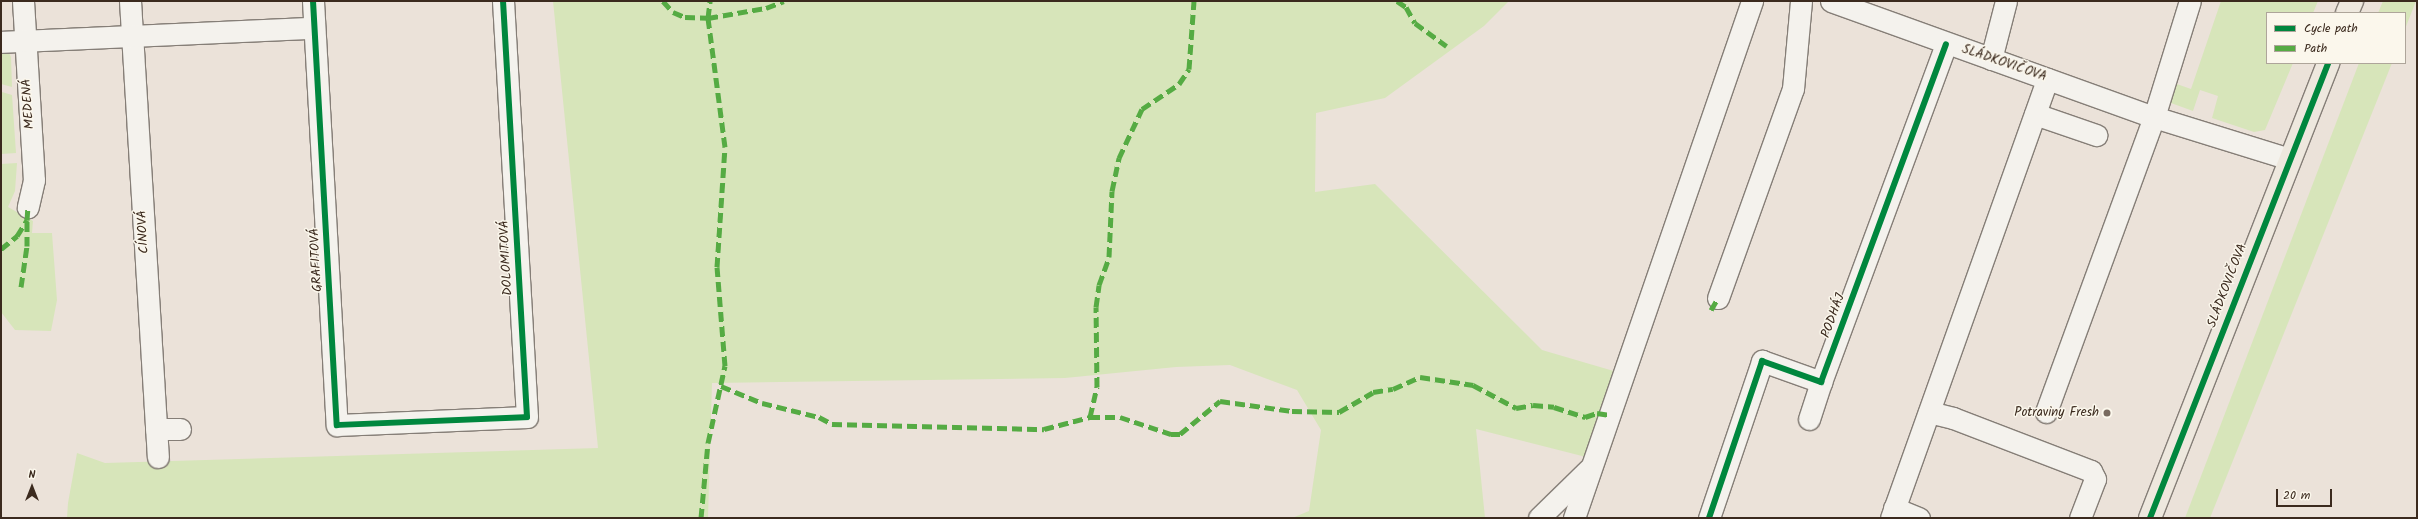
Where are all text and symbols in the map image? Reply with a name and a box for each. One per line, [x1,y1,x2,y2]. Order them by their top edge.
legend [2266,12,2406,64]
text: Cycle path [2304,19,2358,38]
text: Path [2304,39,2327,58]
street label: SLÁDKOVIČOVA [1960,42,2048,86]
street label: MEDENÁ [19,78,39,130]
street label: CÍNOVÁ [135,210,153,254]
street label: DOLOMITOVÁ [497,220,517,296]
street label: GRAFITOVÁ [308,228,326,292]
street label: SLÁDKOVIČOVA [2205,242,2251,330]
street label: PODHÁJ [1819,292,1849,340]
place label: Potraviny Fresh [2014,405,2099,421]
marker: Potraviny Fresh [2102,408,2112,418]
text: N [29,466,35,484]
north arrow [12,467,52,507]
scale bar [2278,481,2334,507]
text: 20 m [2283,486,2310,505]

